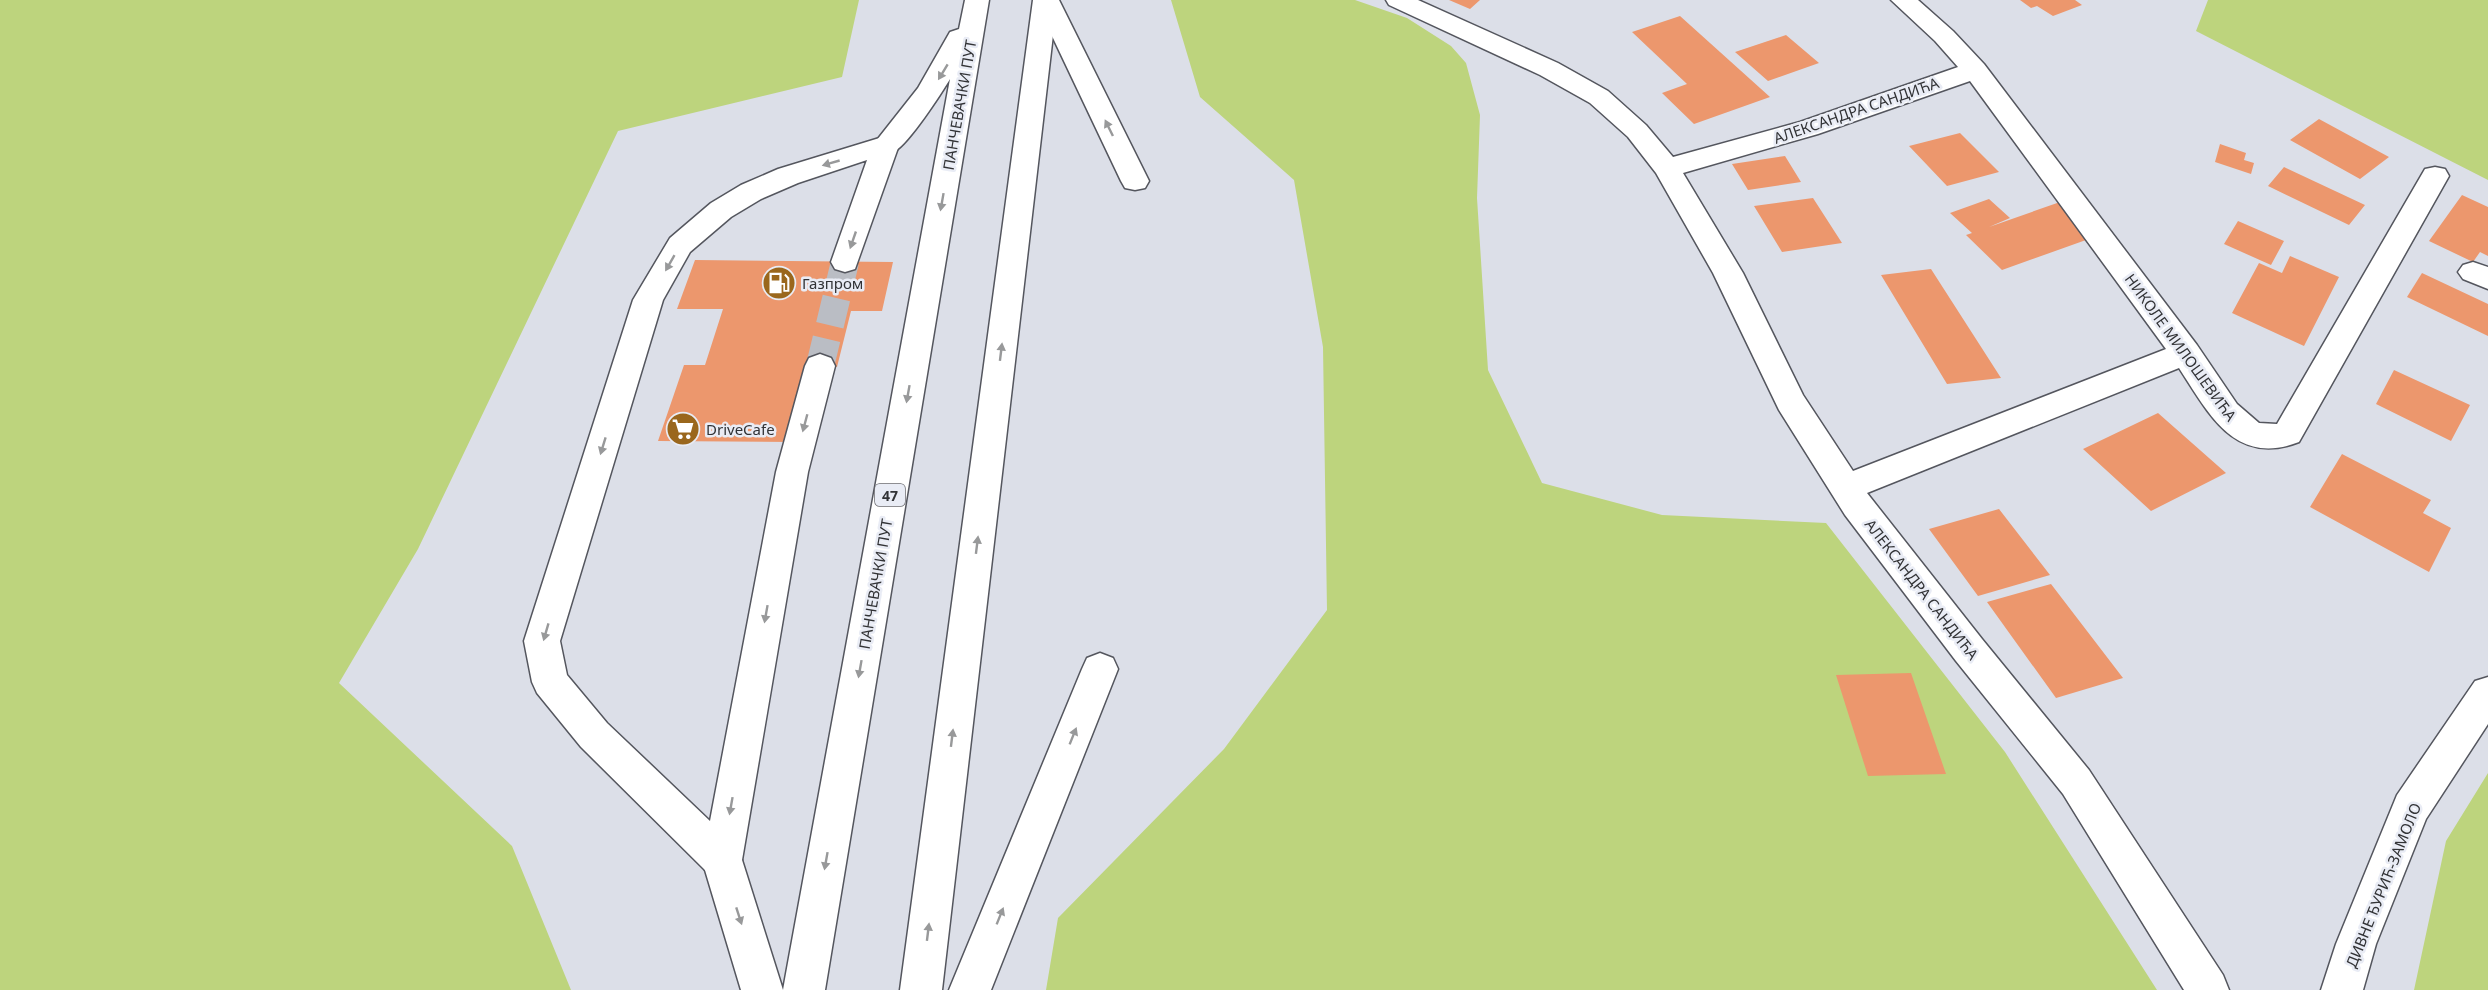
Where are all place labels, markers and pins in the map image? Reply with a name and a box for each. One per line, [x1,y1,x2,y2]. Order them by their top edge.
fuel station icon: Газпром [761,265,797,301]
place label: Газпром [802,273,863,293]
supermarket icon: DriveCafe [665,411,701,447]
place label: DriveCafe [706,419,775,439]

